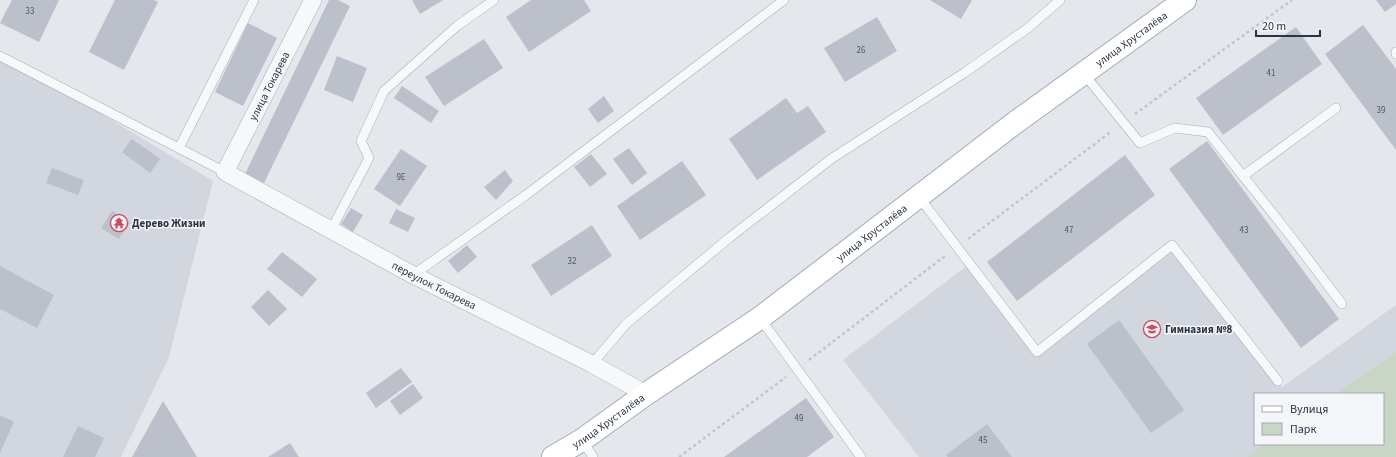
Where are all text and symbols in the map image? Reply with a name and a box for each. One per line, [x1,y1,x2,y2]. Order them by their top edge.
house number: 33 [26,5,35,18]
street label: улица Хрусталёва [1092,8,1171,70]
scale bar [1256,12,1320,38]
text: 20 m [1262,18,1286,35]
house number: 26 [857,44,866,57]
street label: улица Токарева [246,49,293,123]
house number: 41 [1267,67,1275,80]
house number: 39 [1377,104,1386,117]
house number: 9Е [396,171,406,184]
street label: улица Хрусталёва [833,201,910,265]
temple icon: Дерево Жизни [109,213,129,233]
place label: Дерево Жизни [132,216,205,231]
house number: 47 [1065,224,1074,237]
house number: 43 [1240,224,1249,237]
house number: 32 [568,255,577,268]
street label: переулок Токарева [389,258,478,313]
school or university icon: Гимназия №8 [1142,319,1162,339]
place label: Гимназия №8 [1165,322,1233,337]
street label: улица Хрусталёва [569,390,648,452]
legend [1254,393,1384,445]
text: Вулиця [1290,401,1328,418]
house number: 49 [795,412,804,425]
text: Парк [1290,421,1316,438]
house number: 45 [979,434,988,447]

